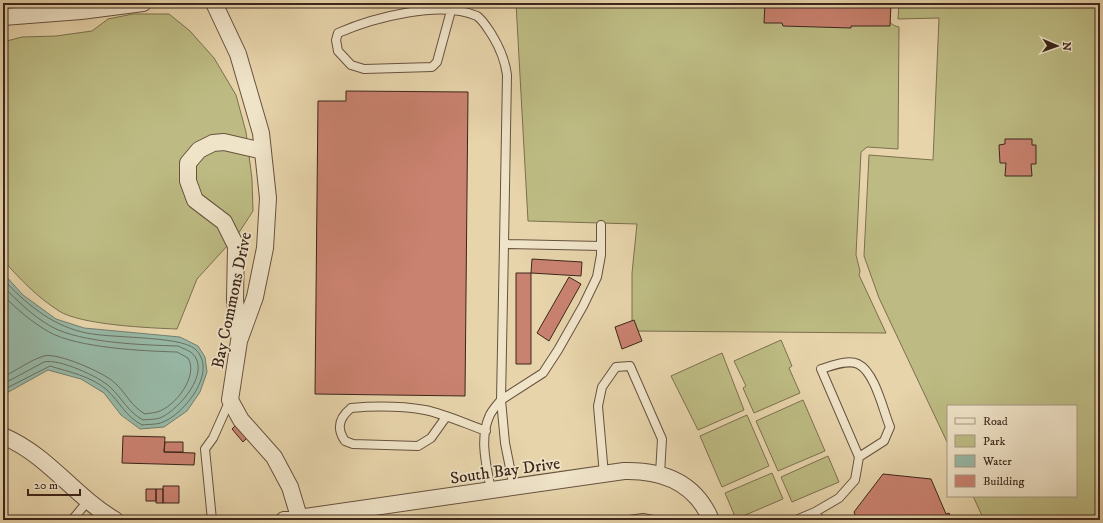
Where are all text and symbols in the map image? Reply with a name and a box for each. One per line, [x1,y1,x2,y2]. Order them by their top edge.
north arrow [1037,26,1077,66]
text: N [1059,42,1073,51]
street label: Bay Commons Drive [207,230,257,370]
legend [947,405,1077,497]
text: Road [983,414,1008,429]
text: Park [983,434,1005,449]
street label: South Bay Drive [449,452,562,490]
text: Water [982,454,1012,469]
scale bar [28,471,80,497]
text: Building [983,474,1024,489]
text: 20 m [34,478,58,493]

